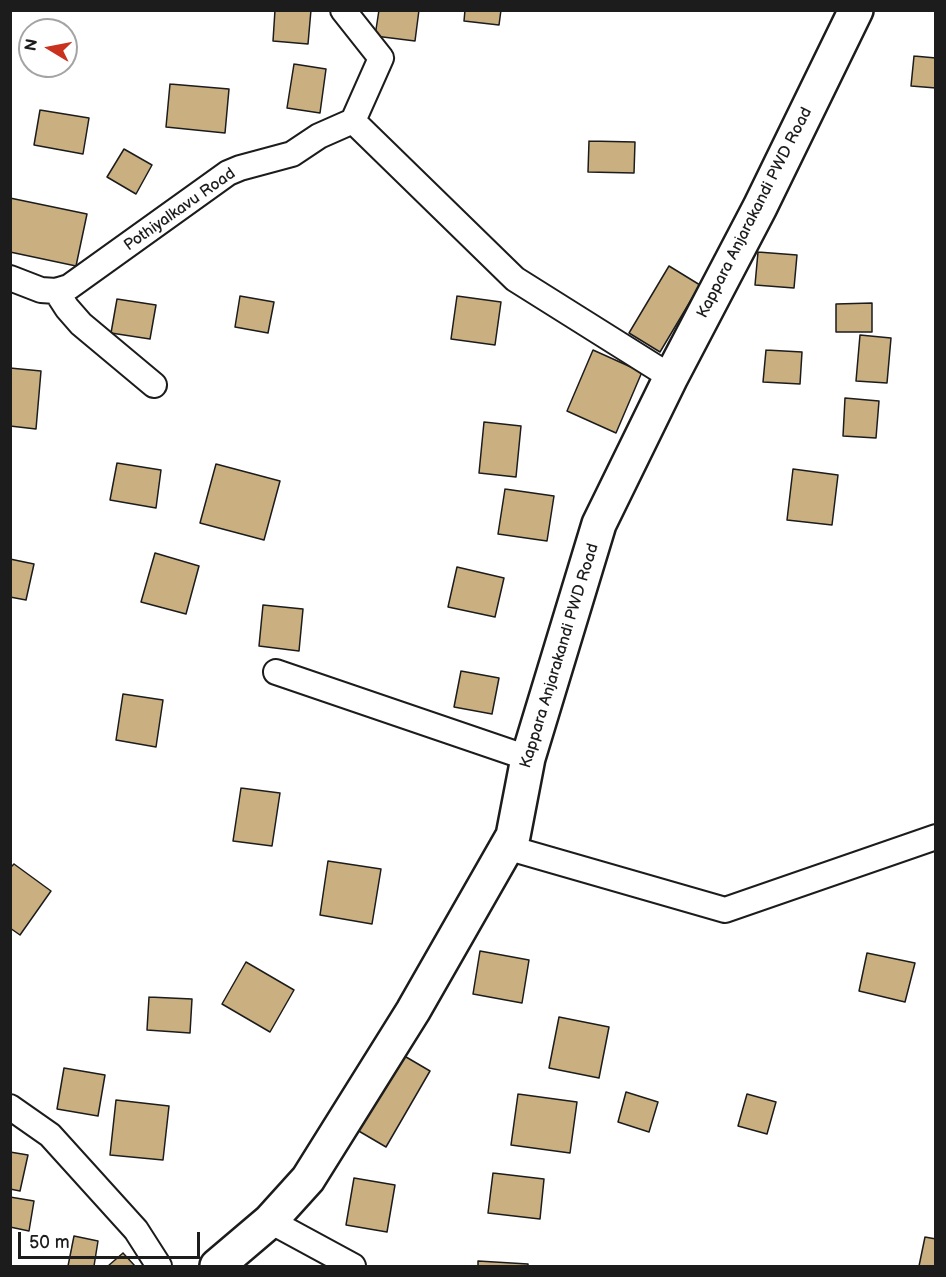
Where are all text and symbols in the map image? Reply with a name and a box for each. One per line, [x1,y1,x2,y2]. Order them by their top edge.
north arrow [18,18,78,78]
text: N [21,38,42,53]
street label: Kappara Anjarakandi PWD Road [693,104,817,322]
street label: Pothiyalkavu Road [121,164,239,256]
street label: Kappara Anjarakandi PWD Road [517,541,603,771]
scale bar [21,1220,202,1258]
text: 50 m [29,1232,70,1253]

